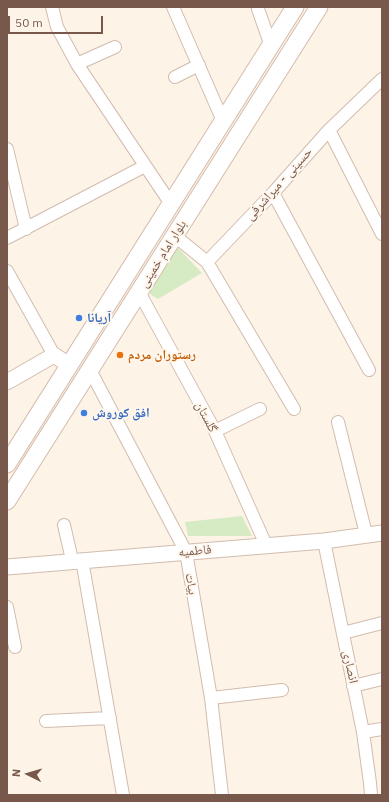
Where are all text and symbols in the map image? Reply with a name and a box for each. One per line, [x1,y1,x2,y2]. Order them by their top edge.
scale bar [10,8,105,34]
text: 50 m [15,15,43,30]
street label: حسینی - میراشرفی [242,144,316,224]
street label: بلوار امام خمینی [136,217,190,291]
place label: آريانا [87,310,111,326]
marker: آريانا [74,313,84,323]
place label: رستوران مردم [128,347,196,363]
marker: رستوران مردم [115,350,125,360]
street label: گلستان [191,399,221,435]
place label: افق کوروش [92,405,150,421]
marker: افق کوروش [79,408,89,418]
street label: فاطمیه [178,542,212,560]
street label: بیات [181,572,201,596]
street label: انصاری [339,649,361,685]
north arrow [8,754,48,794]
text: N [9,768,23,778]

